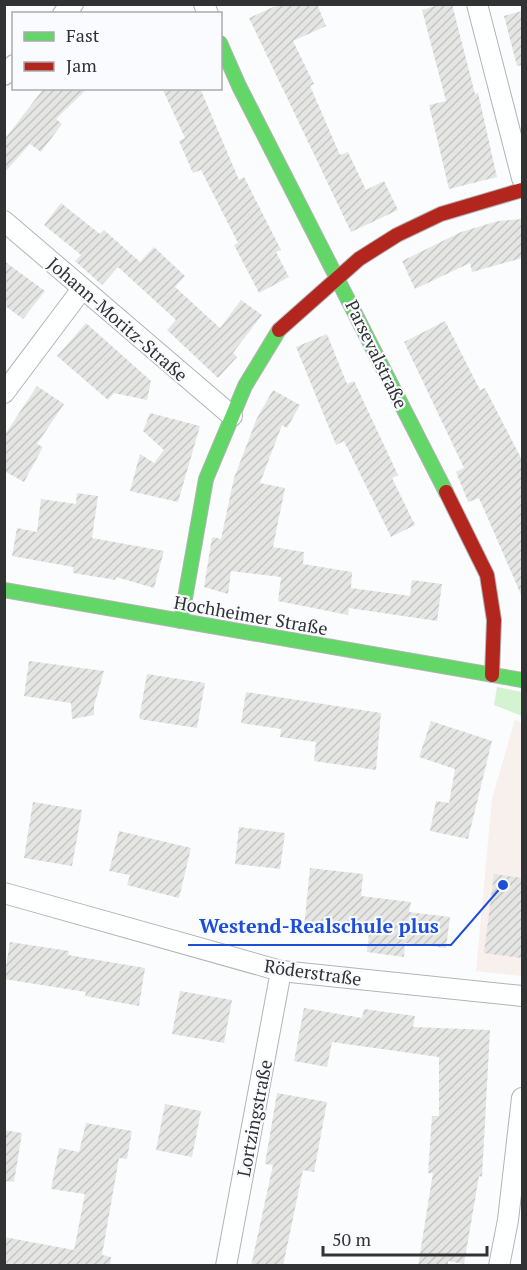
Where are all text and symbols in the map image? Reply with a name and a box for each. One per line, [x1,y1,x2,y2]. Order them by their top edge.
legend [12,12,222,90]
text: Fast [66,23,100,47]
text: Jam [66,53,97,77]
street label: Johann-Moritz-Straße [43,251,193,387]
street label: Parsevalstraße [340,296,414,412]
street label: Hochheimer Straße [172,590,330,640]
callout: Westend-Realschule plus [188,907,451,945]
text: Westend-Realschule plus [199,912,439,939]
street label: Röderstraße [263,953,363,991]
street label: Lortzingstraße [231,1057,277,1179]
scale bar [323,1219,486,1257]
text: 50 m [332,1227,372,1251]

